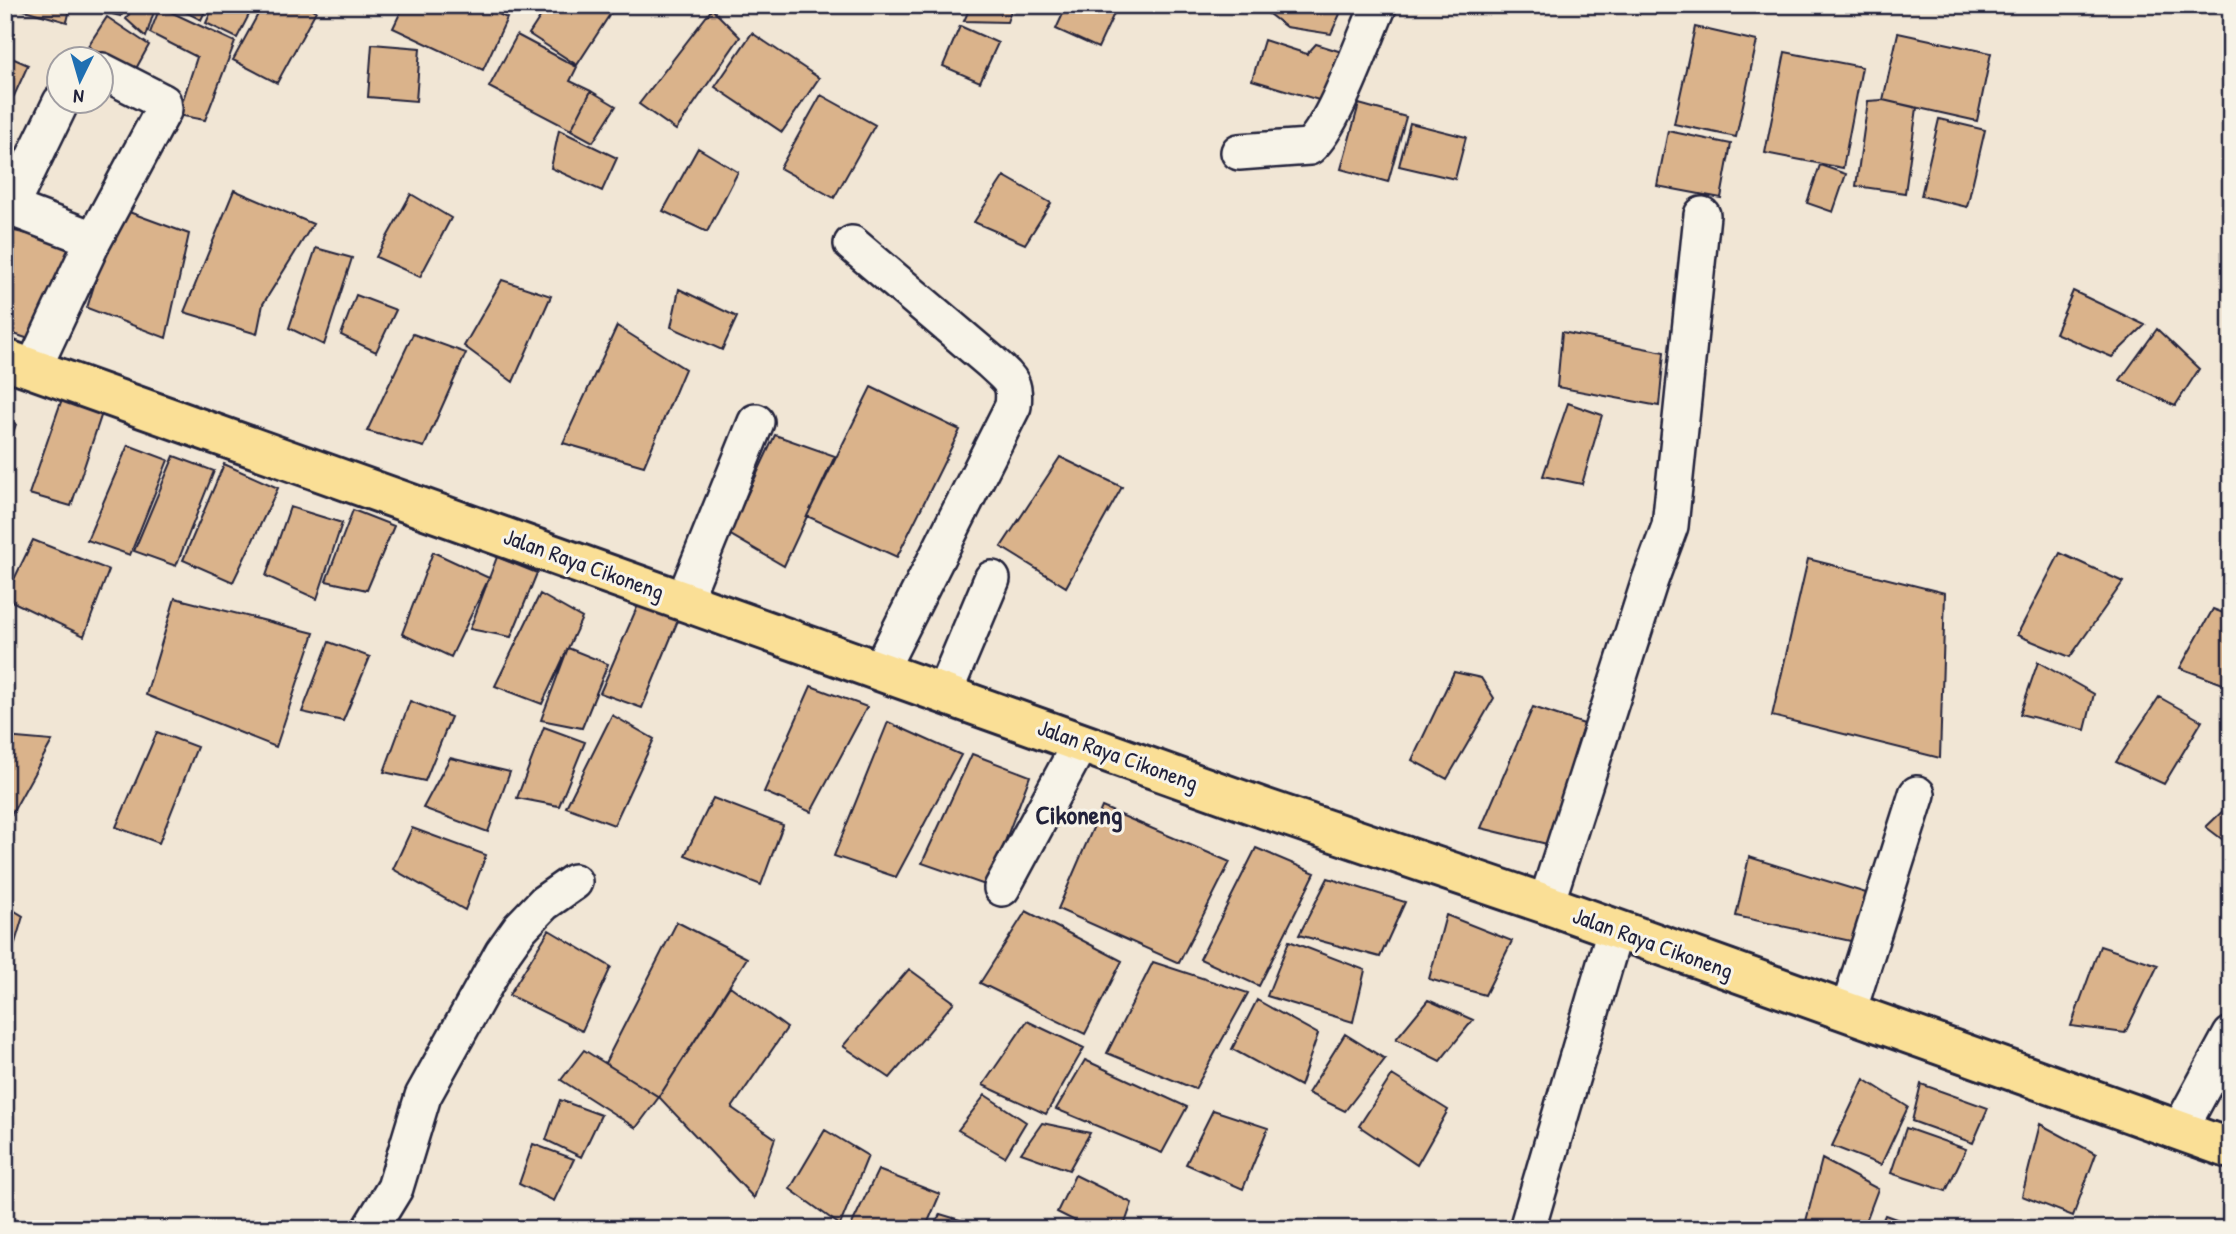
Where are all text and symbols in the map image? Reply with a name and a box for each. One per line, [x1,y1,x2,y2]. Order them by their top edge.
north arrow [46,46,116,116]
text: N [72,84,85,110]
street label: Jalan Raya Cikoneng [500,520,669,607]
street label: Jalan Raya Cikoneng [1034,711,1203,798]
district label: Cikoneng [1036,797,1123,833]
street label: Jalan Raya Cikoneng [1569,899,1738,986]

